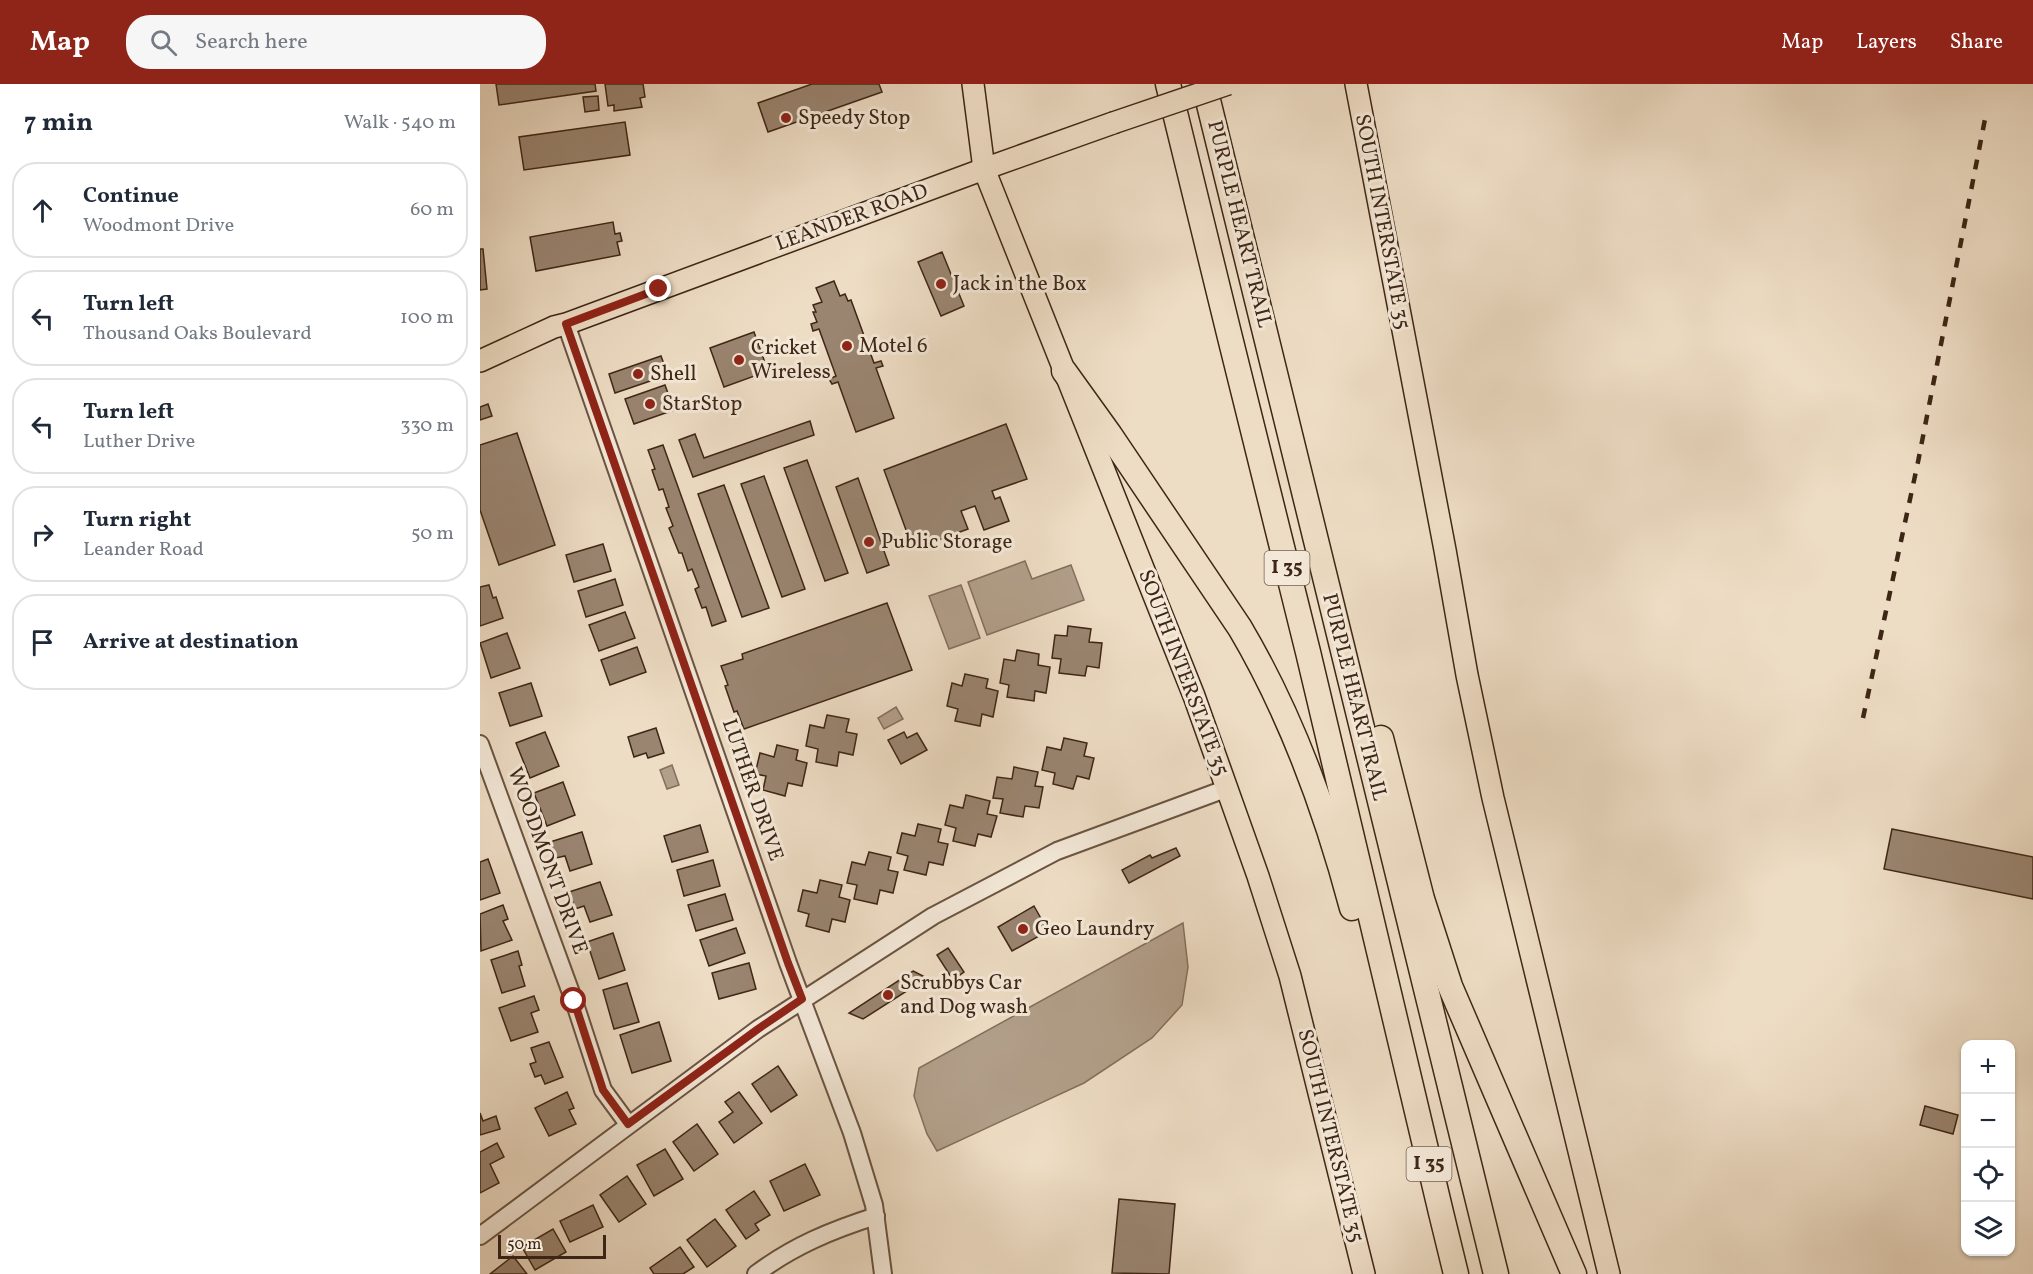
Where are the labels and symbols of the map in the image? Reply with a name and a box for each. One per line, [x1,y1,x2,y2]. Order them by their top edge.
place label: Speedy Stop [798,104,910,133]
marker: Speedy Stop [779,111,793,125]
street label: SOUTH INTERSTATE 35 [1347,112,1417,332]
street label: PURPLE HEART TRAIL [1199,117,1279,331]
street label: LEANDER ROAD [772,177,932,259]
place label: Jack in the Box [953,270,1087,299]
route end [645,275,671,301]
marker: Jack in the Box [934,277,948,291]
place label: Motel 6 [859,332,928,361]
place label: Cricket Wireless [751,334,831,387]
marker: Motel 6 [840,339,854,353]
marker: Cricket Wireless [732,353,746,367]
place label: Shell [650,360,697,389]
marker: Shell [631,367,645,381]
place label: StarStop [662,390,742,419]
marker: StarStop [643,397,657,411]
place label: Public Storage [881,528,1012,557]
marker: Public Storage [862,535,876,549]
road number: I 35 [1264,551,1310,585]
street label: SOUTH INTERSTATE 35 [1130,566,1236,780]
street label: PURPLE HEART TRAIL [1314,590,1394,804]
street label: LUTHER DRIVE [714,715,790,865]
street label: WOODMONT DRIVE [500,763,594,959]
place label: Geo Laundry [1035,915,1155,944]
marker: Geo Laundry [1016,922,1030,936]
place label: Scrubbys Car and Dog wash [900,969,1028,1022]
route start [560,987,586,1013]
marker: Scrubbys Car and Dog wash [881,988,895,1002]
street label: SOUTH INTERSTATE 35 [1289,1026,1371,1246]
road number: I 35 [1406,1147,1452,1181]
scale bar [498,1232,606,1260]

